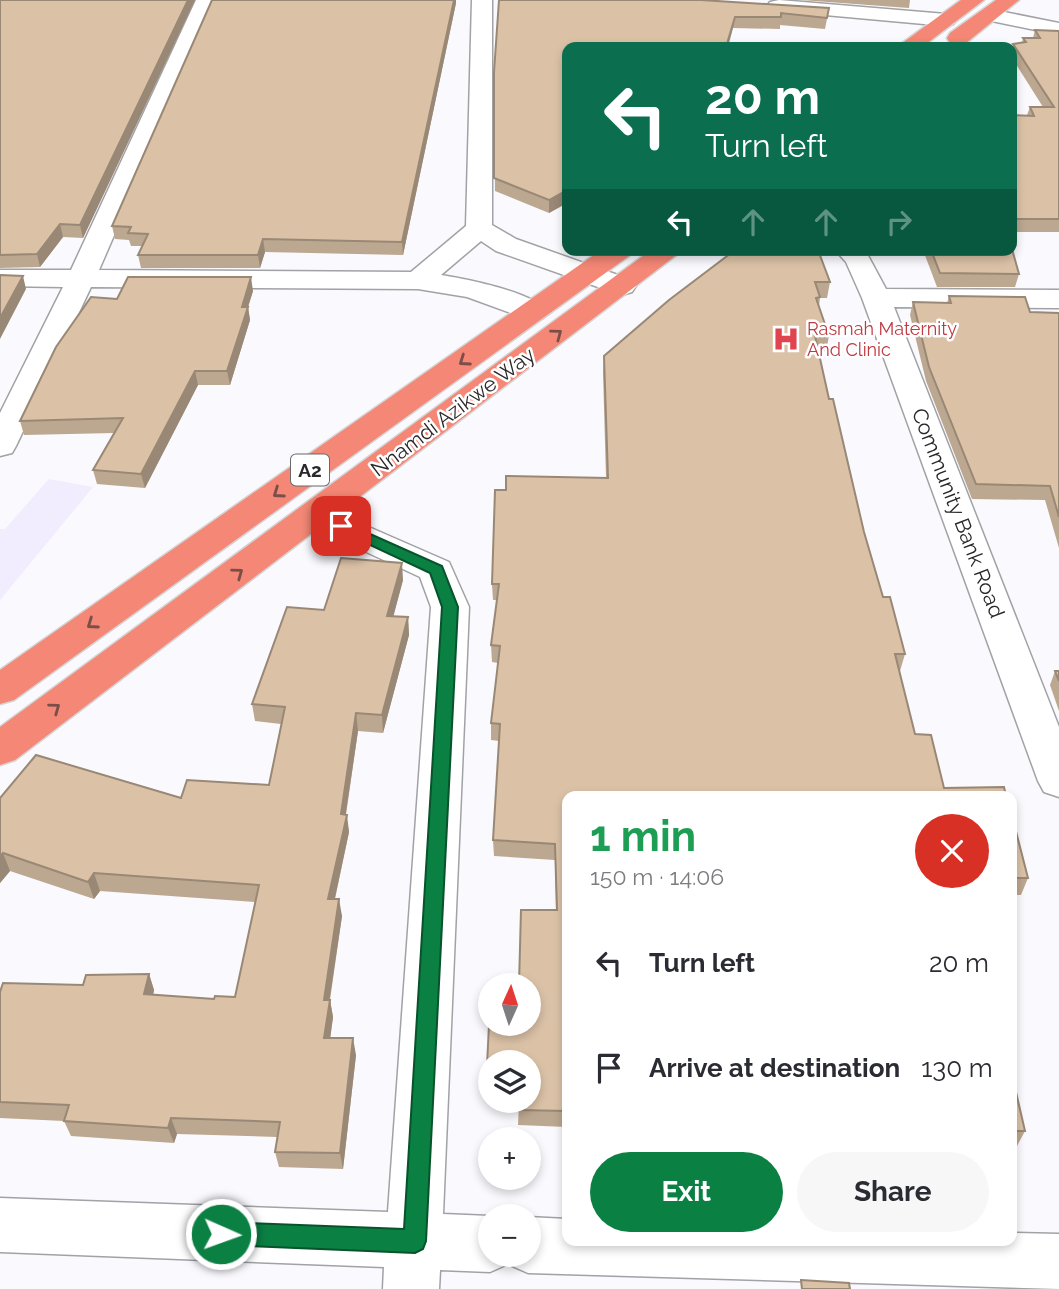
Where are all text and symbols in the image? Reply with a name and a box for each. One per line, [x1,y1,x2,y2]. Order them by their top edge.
text: 20 m [705,68,820,125]
icon: left [590,70,681,161]
text: Turn left [705,127,827,164]
icon: left [661,203,699,241]
icon: ahead [734,203,772,241]
icon: ahead [807,203,845,241]
icon: right [880,203,918,241]
place label: Rasmah Maternity And Clinic [807,318,957,360]
hospital icon: Rasmah Maternity And Clinic [771,324,801,354]
one-way arrow [550,330,562,342]
street label: Nnamdi Azikwe Way [366,342,540,481]
one-way arrow [459,353,471,365]
street label: Community Bank Road [907,404,1010,621]
road number: A2 [291,454,329,485]
one-way arrow [273,485,286,497]
pin [311,496,371,556]
icon: arrive [322,507,360,545]
one-way arrow [230,568,243,581]
one-way arrow [87,616,100,629]
one-way arrow [47,704,60,716]
text: 1 min [590,812,696,861]
button: close [915,814,989,888]
text: 150 m · 14:06 [590,863,724,890]
icon: left [590,944,628,982]
text: Turn left [649,948,755,978]
text: 20 m [929,948,989,978]
north arrow [478,973,541,1036]
map controls [478,973,541,1267]
icon: arrive [590,1049,628,1087]
button: layers [478,1050,541,1113]
text: Arrive at destination [649,1053,900,1083]
text: 130 m [921,1053,993,1083]
button: + [478,1127,541,1190]
button: Exit [590,1152,783,1232]
button: Share [797,1152,989,1232]
position arrow [184,1197,258,1271]
button: − [478,1204,541,1267]

